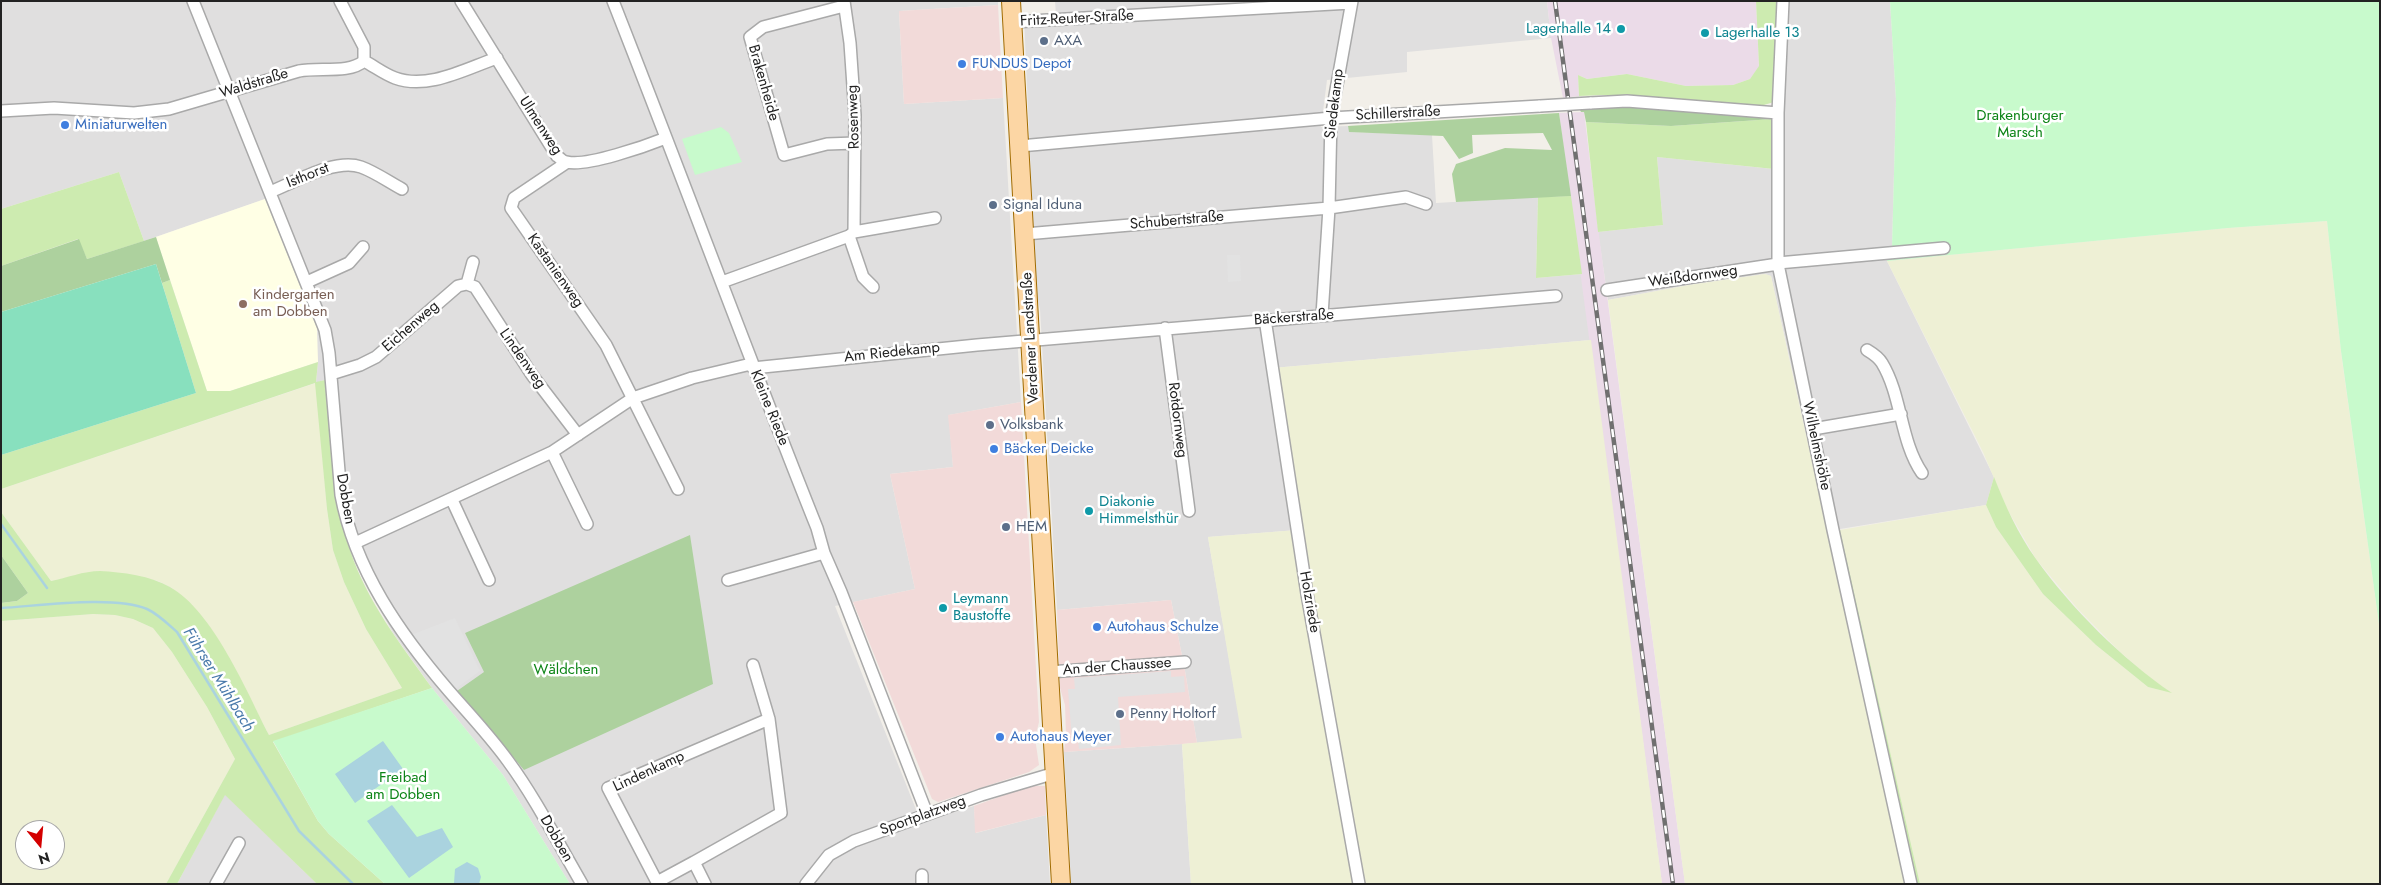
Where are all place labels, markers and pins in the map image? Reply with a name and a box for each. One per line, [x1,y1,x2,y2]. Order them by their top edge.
place label: Lagerhalle 14 [1526,20,1611,38]
marker: Lagerhalle 14 [1615,23,1627,35]
place label: Lagerhalle 13 [1715,24,1800,42]
marker: Lagerhalle 13 [1699,27,1711,39]
place label: AXA [1054,32,1082,50]
marker: AXA [1038,35,1050,47]
place label: FUNDUS Depot [972,55,1071,73]
marker: FUNDUS Depot [956,58,968,70]
place label: Miniaturwelten [75,116,167,134]
marker: Miniaturwelten [59,119,71,131]
place label: Signal Iduna [1003,196,1082,214]
marker: Signal Iduna [987,199,999,211]
place label: Kindergarten am Dobben [253,286,335,321]
marker: Kindergarten am Dobben [237,298,249,310]
place label: Volksbank [1000,416,1063,434]
marker: Volksbank [984,419,996,431]
place label: Bäcker Deicke [1004,440,1094,458]
marker: Bäcker Deicke [988,443,1000,455]
place label: Diakonie Himmelsthür [1099,493,1179,528]
marker: Diakonie Himmelsthür [1083,505,1095,517]
place label: HEM [1016,518,1047,536]
marker: HEM [1000,521,1012,533]
place label: Leymann Baustoffe [953,590,1011,625]
marker: Leymann Baustoffe [937,602,949,614]
place label: Autohaus Schulze [1107,618,1219,636]
marker: Autohaus Schulze [1091,621,1103,633]
place label: Penny Holtorf [1130,705,1216,723]
marker: Penny Holtorf [1114,708,1126,720]
place label: Autohaus Meyer [1010,728,1112,746]
marker: Autohaus Meyer [994,731,1006,743]

